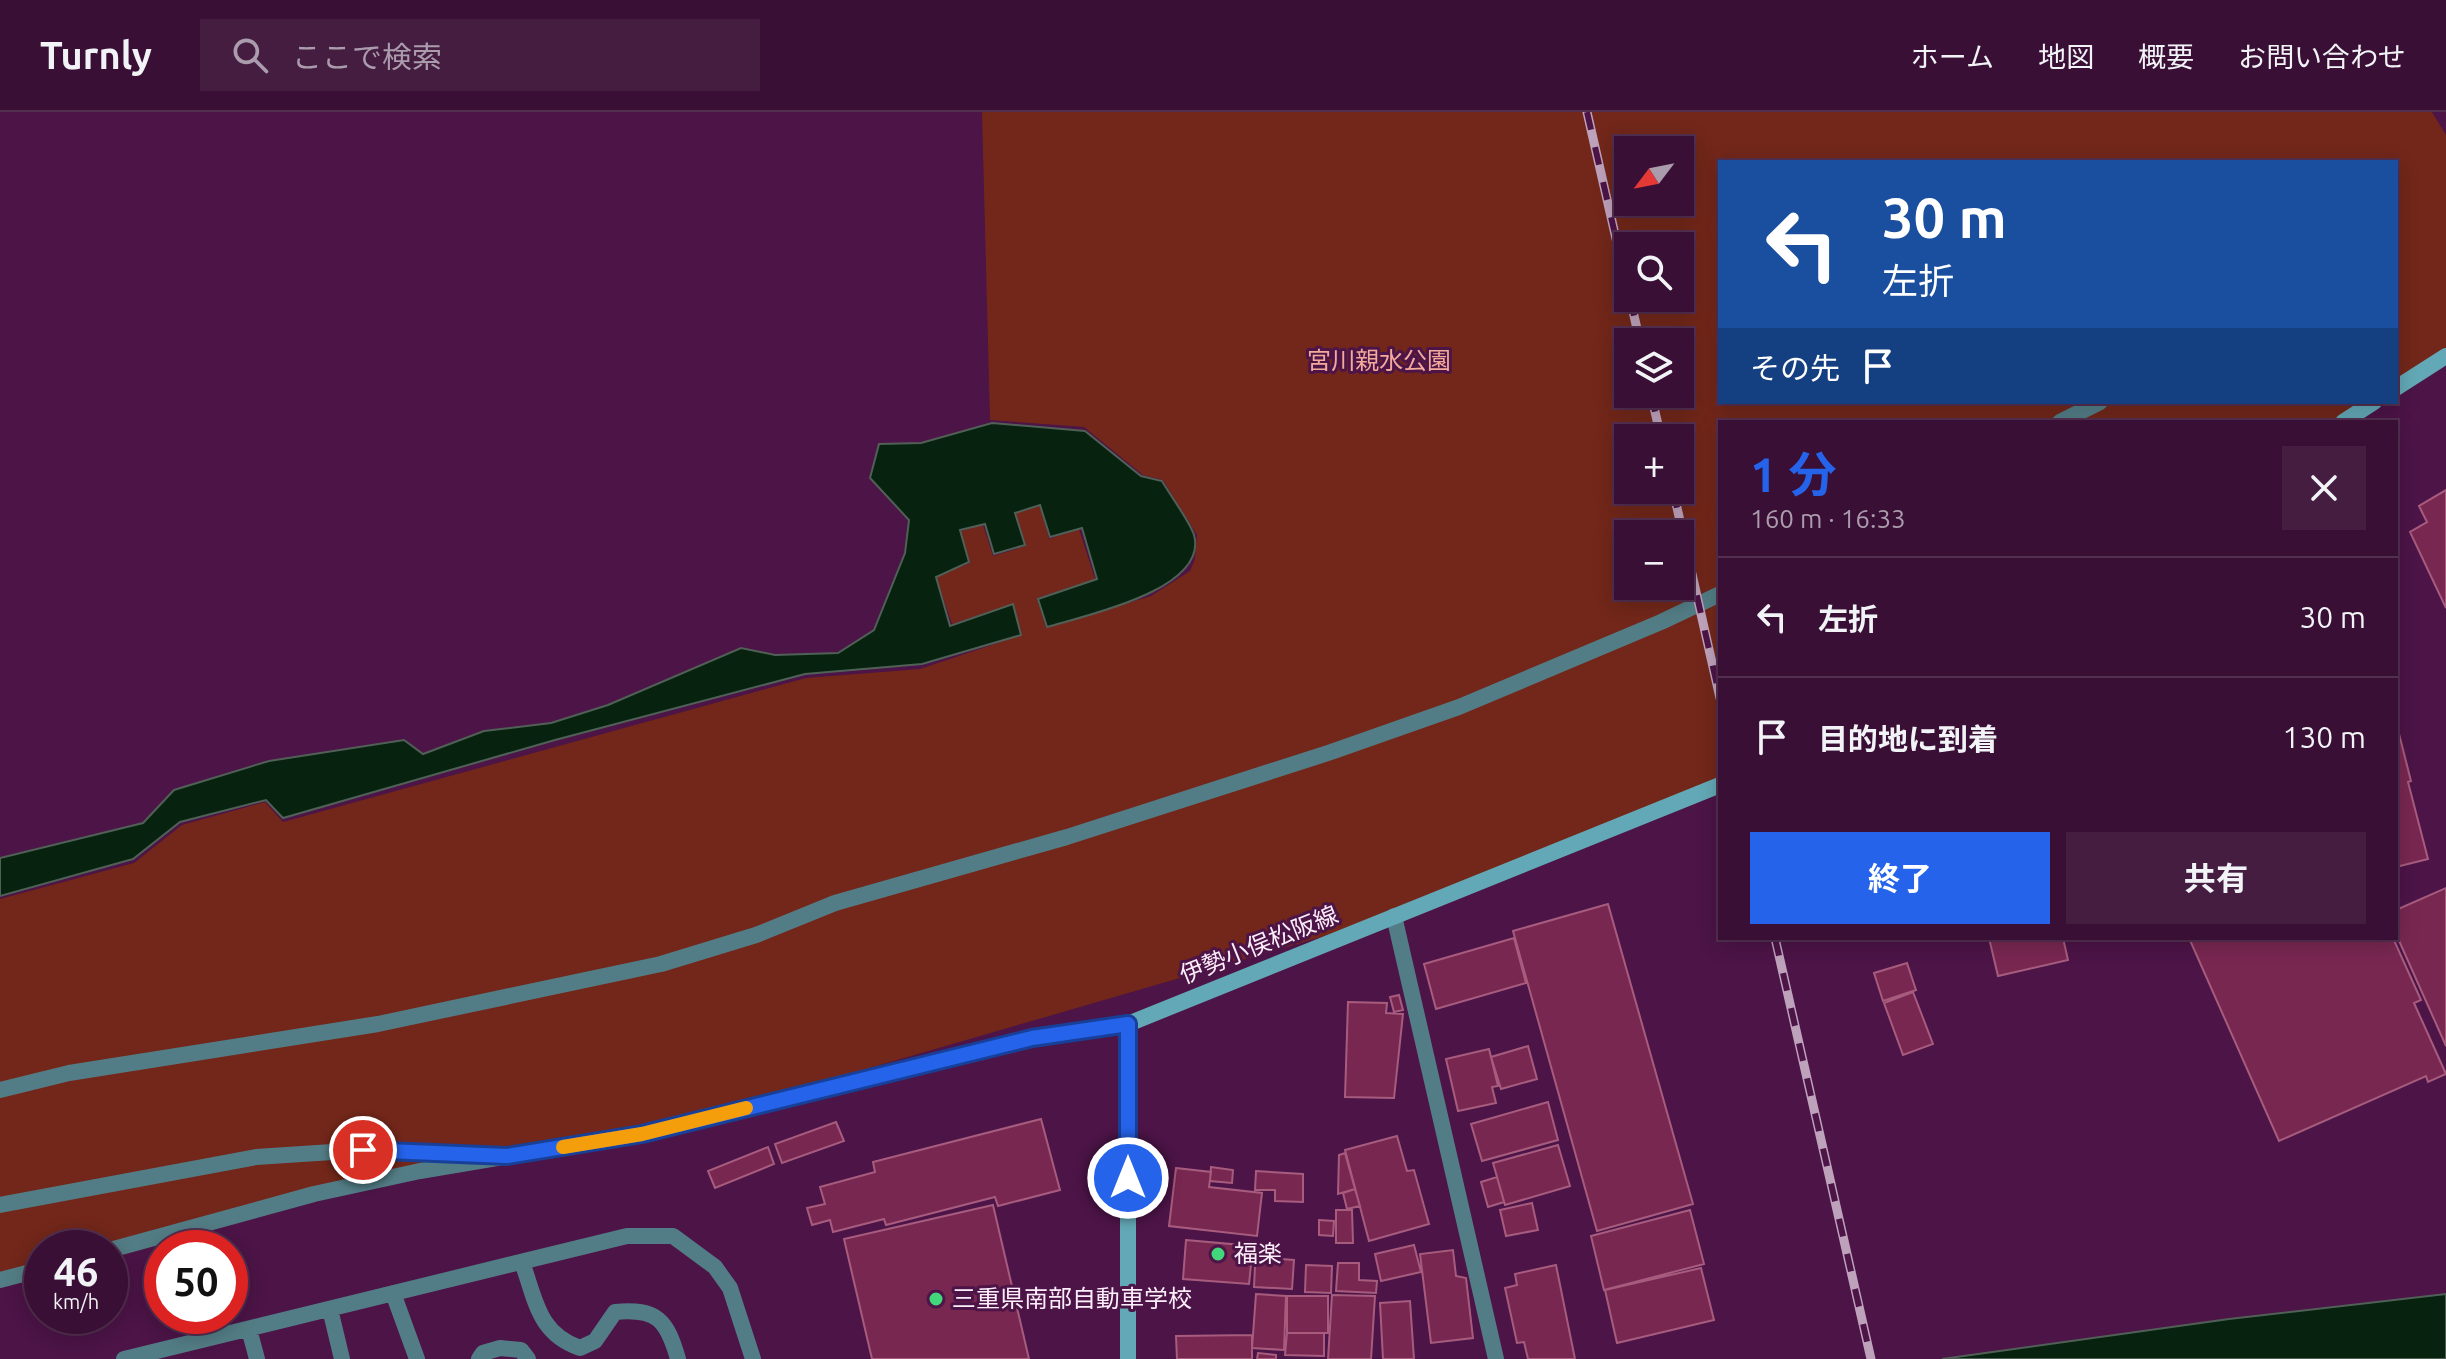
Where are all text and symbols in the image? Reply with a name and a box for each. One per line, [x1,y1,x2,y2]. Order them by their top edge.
search box [200,19,760,91]
icon: search [228,33,272,77]
text: Turnly [40,34,152,76]
text: ここで検索 [292,40,442,74]
text: ホーム [1911,41,1994,72]
text: 地図 [2038,41,2094,72]
text: 概要 [2138,41,2194,72]
text: お問い合わせ [2238,41,2406,72]
north arrow [1614,136,1694,216]
map controls [1614,136,1694,600]
text: 30 m [1882,186,2007,249]
icon: left [1750,192,1854,296]
button: search [1614,232,1694,312]
text: 左折 [1882,260,1954,301]
button: layers [1614,328,1694,408]
icon: arrive [1856,344,1900,388]
park label: 宮川親水公園 [1307,347,1451,374]
text: その先 [1750,351,1840,385]
button: + [1614,424,1694,504]
button: close [2282,446,2366,530]
text: 1 分 [1750,447,1836,501]
text: 160 m · 16:33 [1750,504,1906,533]
button: − [1614,520,1694,600]
icon: left [1750,595,1794,639]
text: 30 m [2299,600,2366,634]
text: 左折 [1818,602,1878,636]
icon: arrive [1750,715,1794,759]
text: 130 m [2282,720,2366,754]
text: 目的地に到着 [1818,722,1998,756]
button: 終了 [1750,832,2050,924]
button: 共有 [2066,832,2366,924]
street label: 伊勢小俣松阪線 [1176,901,1342,989]
pin [329,1116,397,1184]
icon: arrive [341,1128,385,1172]
position arrow [1086,1136,1170,1220]
speed limit sign: 50 [144,1230,248,1334]
place label: 福楽 [1234,1240,1282,1267]
marker: 福楽 [1209,1245,1227,1263]
text: 46 [53,1249,99,1294]
place label: 三重県南部自動車学校 [952,1285,1192,1312]
text: km/h [53,1290,99,1313]
marker: 三重県南部自動車学校 [927,1290,945,1308]

